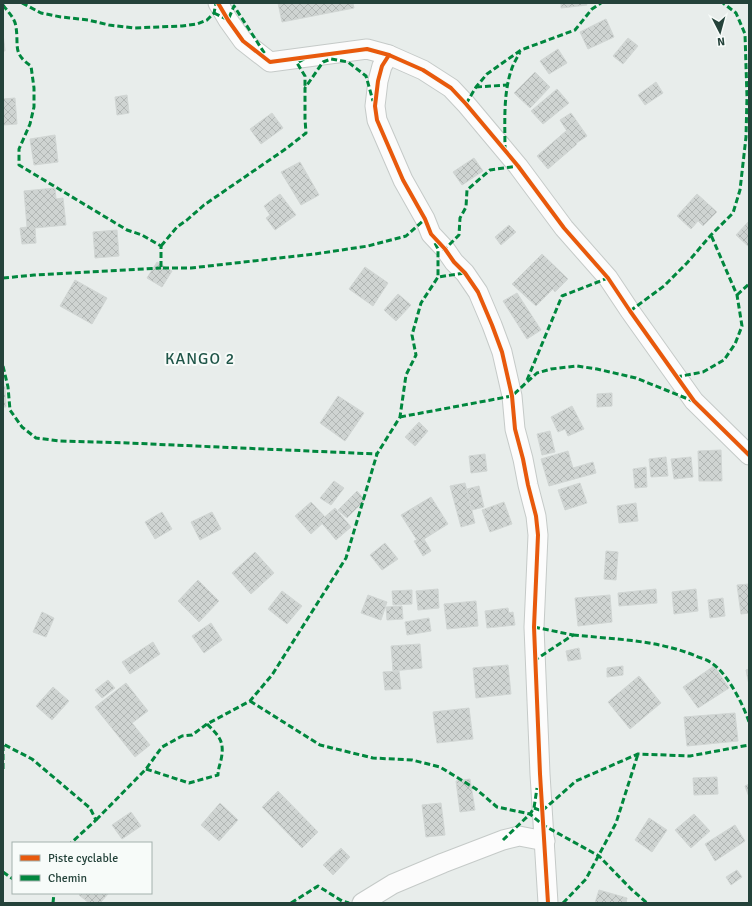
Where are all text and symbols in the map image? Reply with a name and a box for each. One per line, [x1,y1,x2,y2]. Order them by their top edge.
north arrow [700,12,740,52]
text: N [717,35,725,48]
district label: KANGO 2 [165,349,235,369]
legend [12,842,152,894]
text: Piste cyclable [48,851,118,866]
text: Chemin [48,871,87,886]

